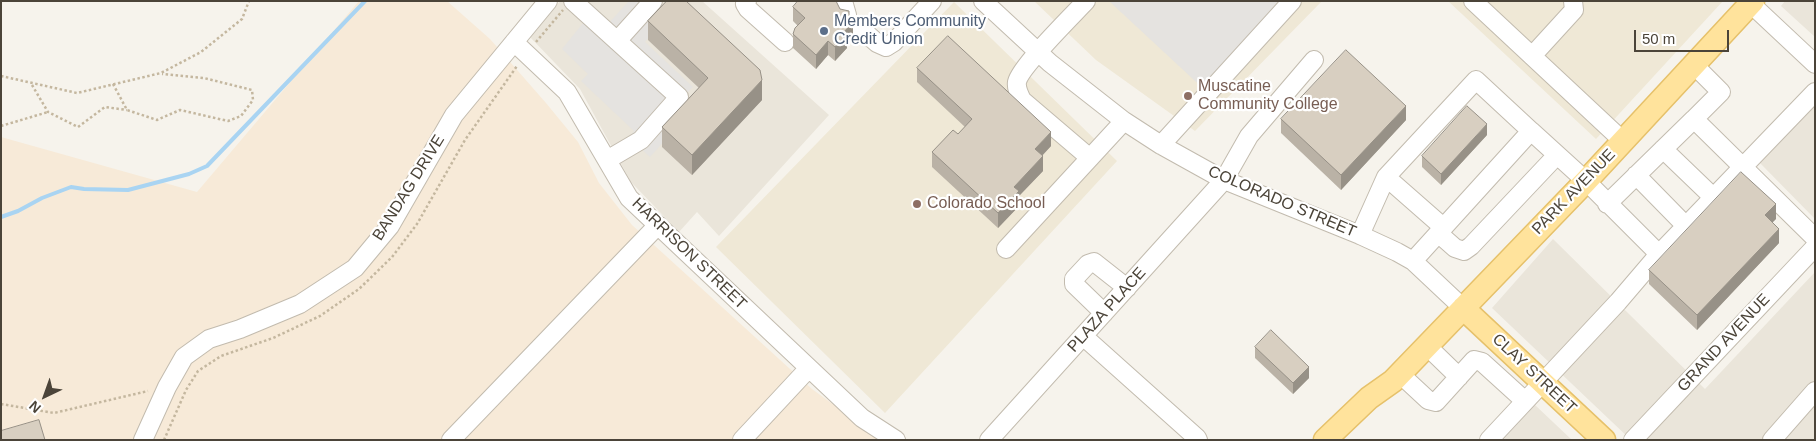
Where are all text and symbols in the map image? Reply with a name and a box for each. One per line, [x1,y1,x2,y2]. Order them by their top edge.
place label: Members Community Credit Union [834,12,986,50]
scale bar [1636,20,1731,52]
marker: Members Community Credit Union [818,25,830,37]
text: 50 m [1642,30,1675,47]
place label: Muscatine Community College [1198,77,1338,115]
marker: Muscatine Community College [1182,90,1194,102]
street label: BANDAG DRIVE [369,132,449,244]
street label: PARK AVENUE [1528,145,1620,239]
street label: COLORADO STREET [1205,162,1359,242]
street label: HARRISON STREET [628,194,750,314]
place label: Colorado School [927,194,1045,214]
marker: Colorado School [911,198,923,210]
street label: PLAZA PLACE [1064,264,1150,356]
street label: GRAND AVENUE [1674,290,1774,396]
street label: CLAY STREET [1488,330,1580,418]
north arrow [20,371,70,421]
text: N [26,398,44,416]

